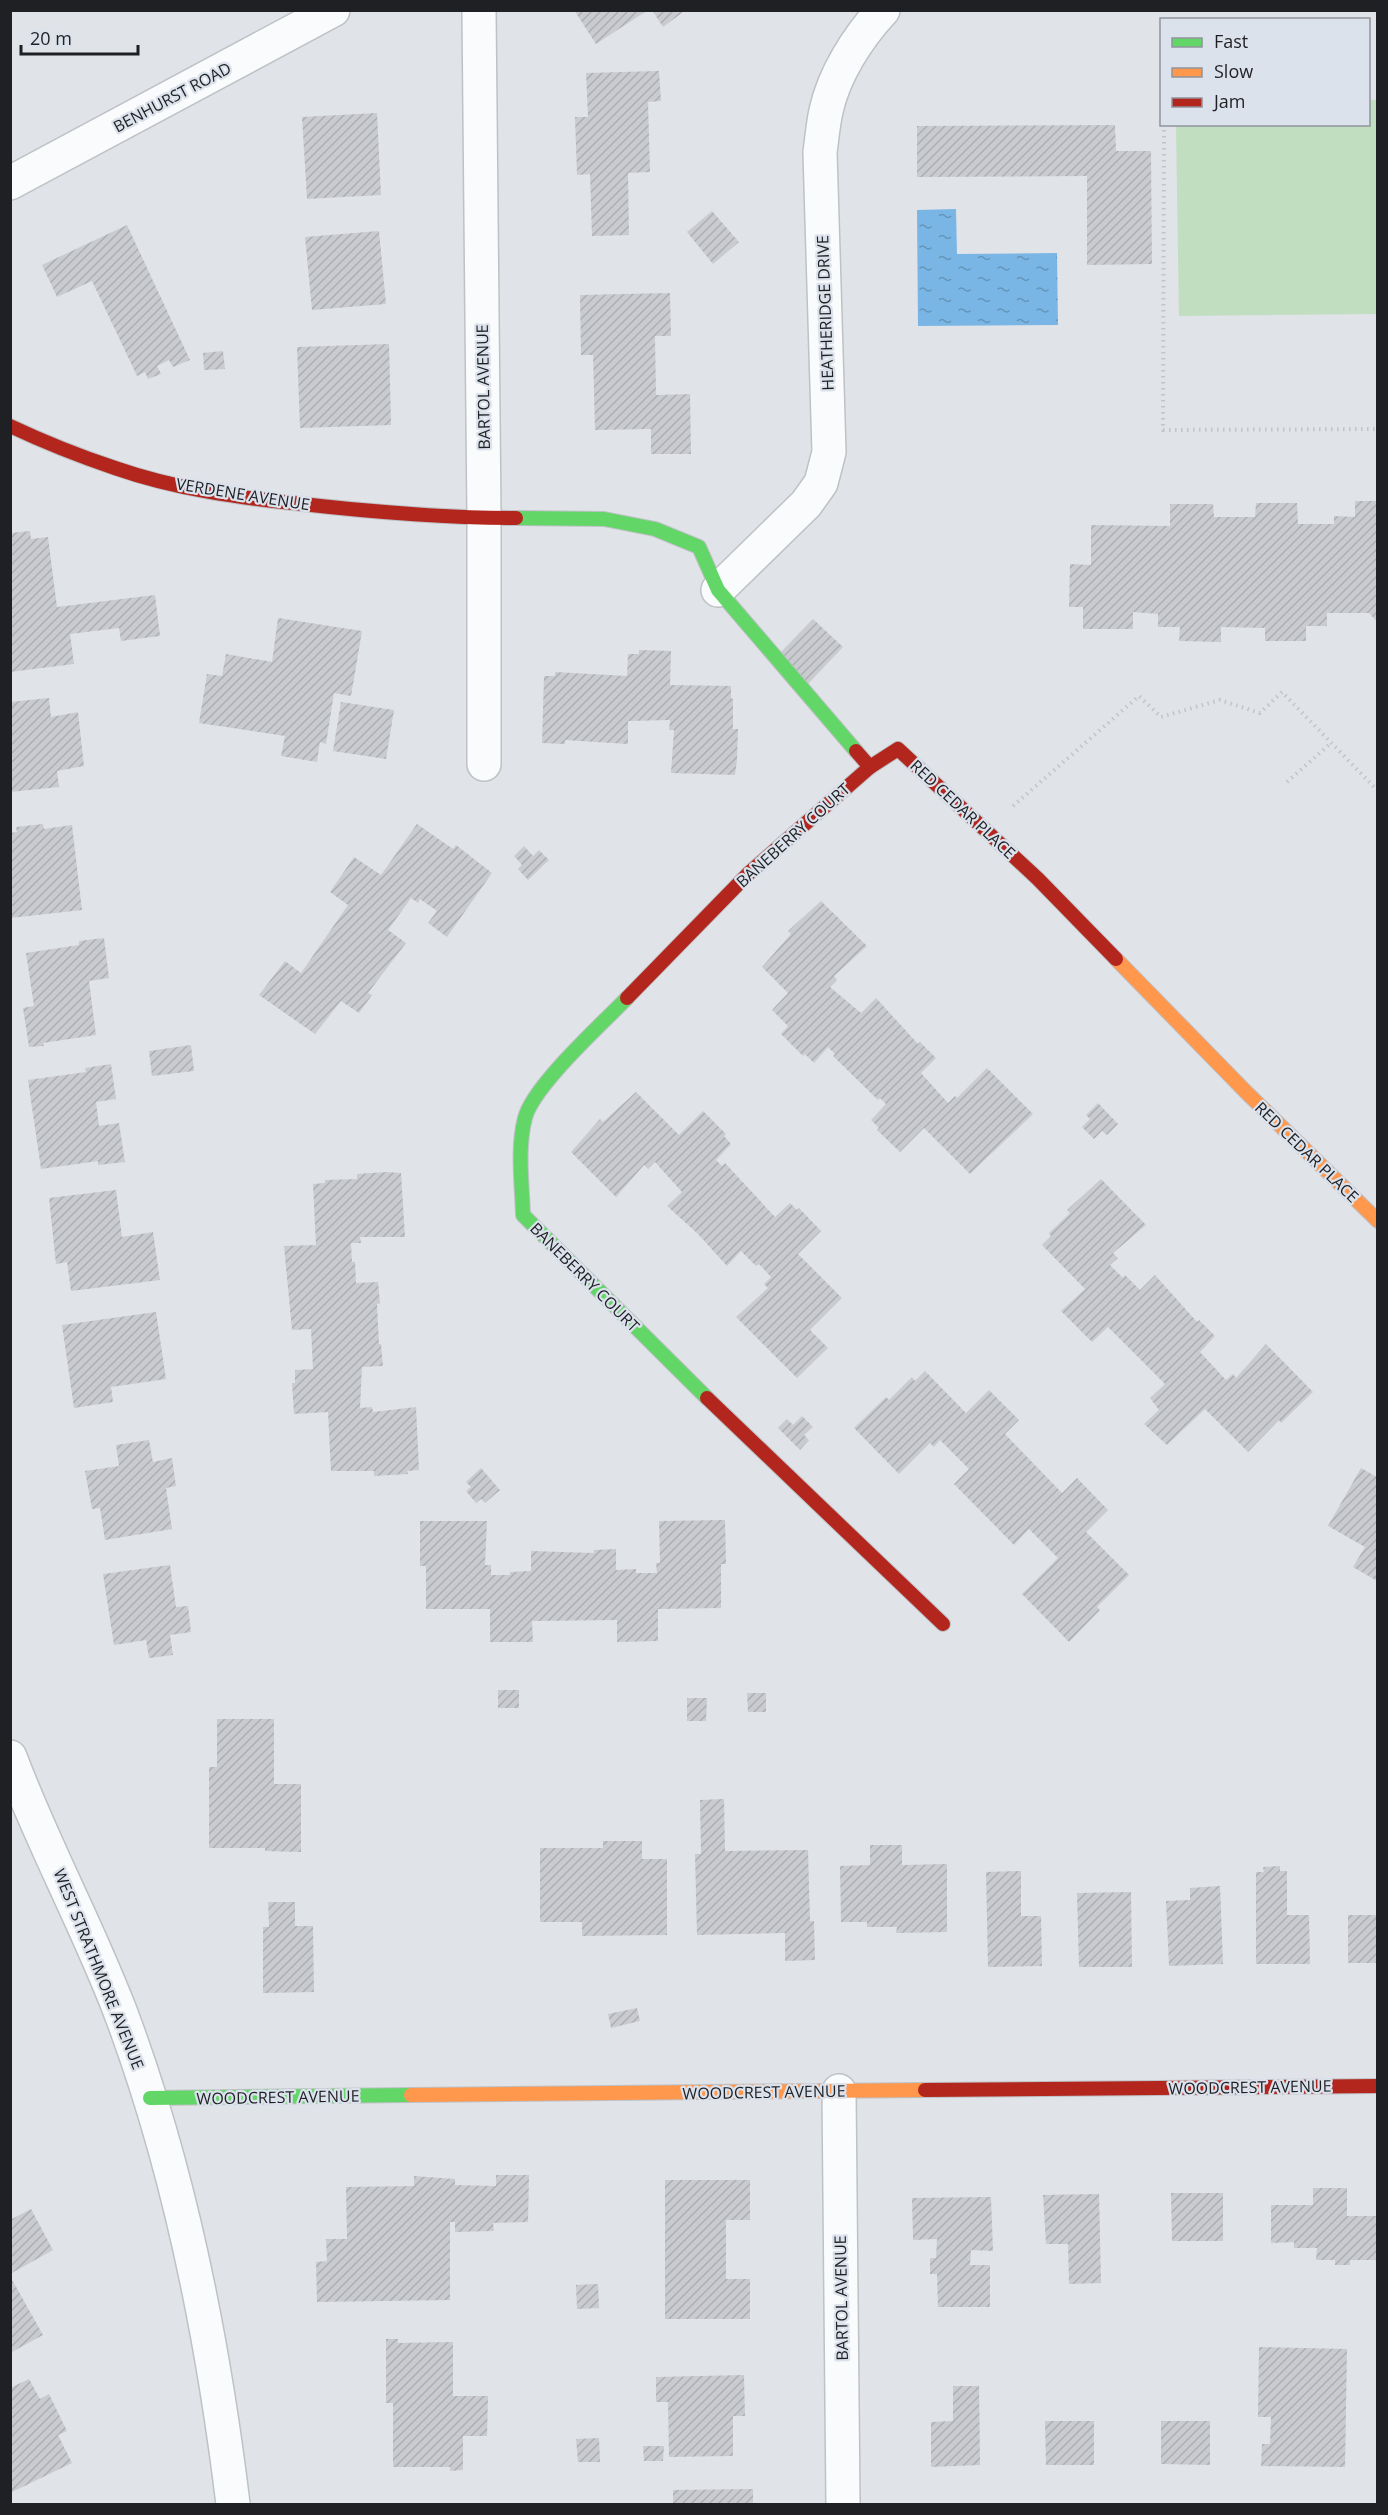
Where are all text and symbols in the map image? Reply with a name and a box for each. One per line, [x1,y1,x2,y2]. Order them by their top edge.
scale bar [21,18,138,56]
legend [1160,18,1370,126]
text: 20 m [30,26,72,50]
text: Fast [1214,29,1248,53]
street label: BENHURST ROAD [109,57,235,137]
text: Slow [1214,59,1253,83]
text: Jam [1212,89,1246,113]
street label: HEATHERIDGE DRIVE [811,235,839,391]
street label: BARTOL AVENUE [471,324,495,450]
street label: VERDENE AVENUE [175,473,311,515]
street label: RED CEDAR PLACE [906,754,1020,864]
street label: BANEBERRY COURT [731,778,855,892]
street label: RED CEDAR PLACE [1250,1097,1364,1207]
street label: BANEBERRY COURT [525,1217,645,1337]
street label: WEST STRATHMORE AVENUE [49,1865,149,2073]
street label: WOODCREST AVENUE [1168,2075,1332,2099]
street label: WOODCREST AVENUE [682,2080,846,2104]
street label: WOODCREST AVENUE [196,2085,360,2109]
street label: BARTOL AVENUE [829,2235,853,2361]

